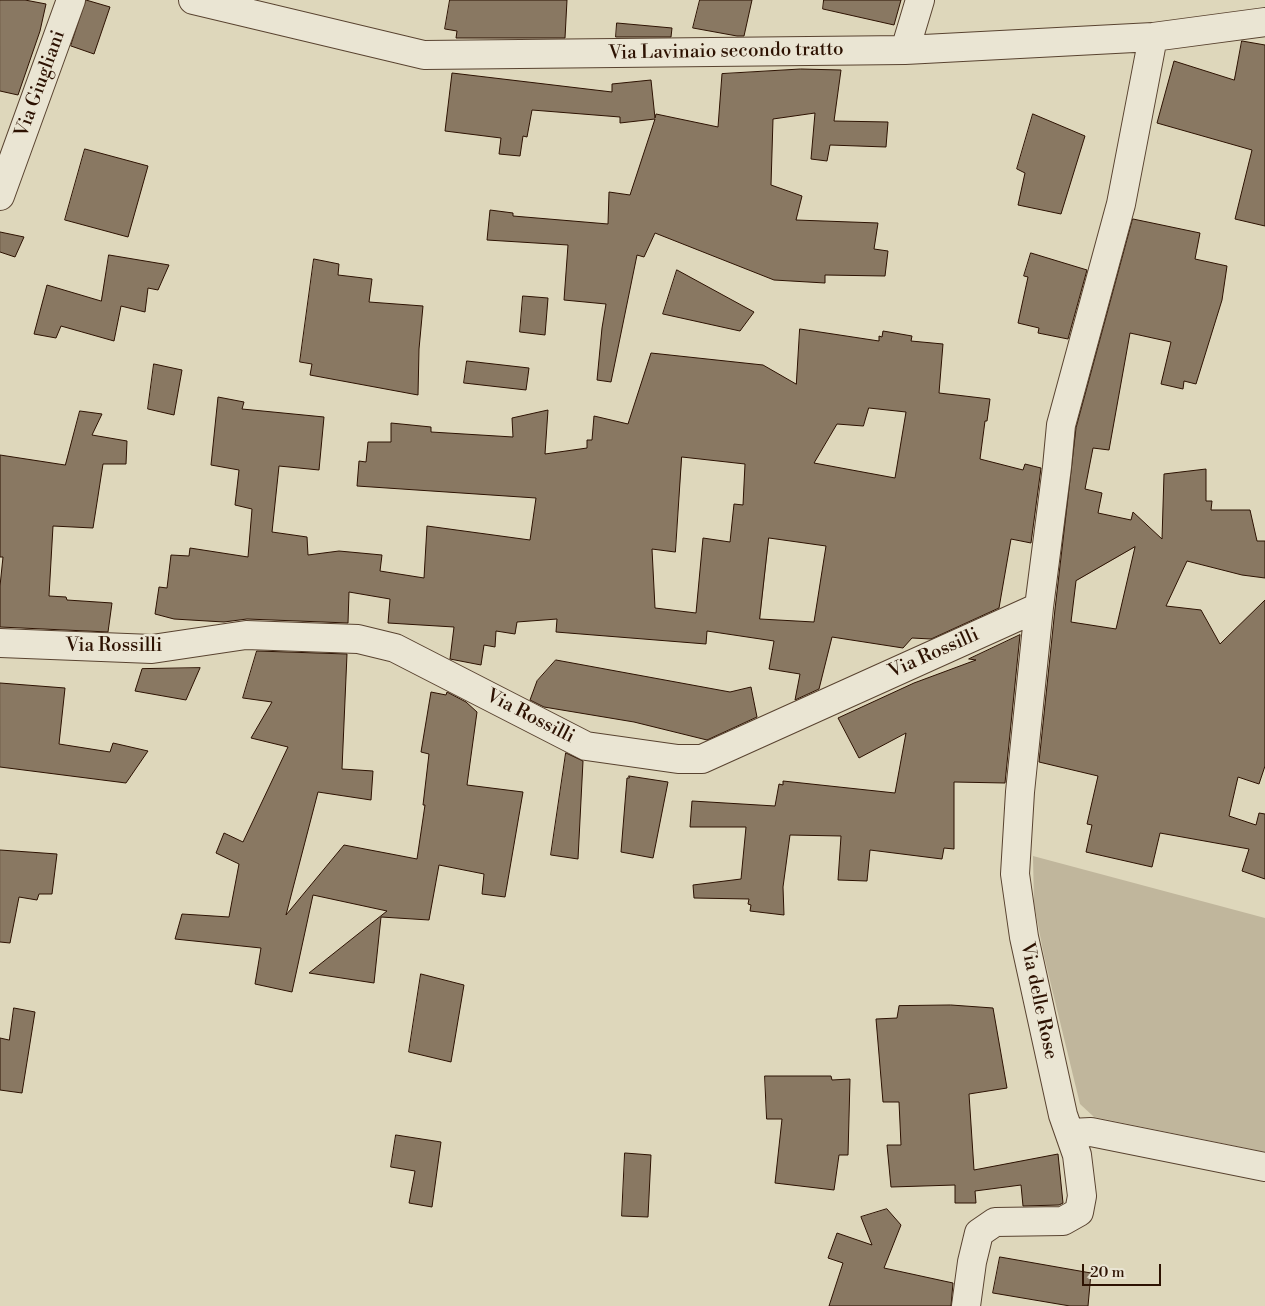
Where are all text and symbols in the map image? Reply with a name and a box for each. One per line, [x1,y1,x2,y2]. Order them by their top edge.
street label: Via Giugliani [11,27,71,141]
street label: Via Lavinaio secondo tratto [608,39,844,65]
street label: Via Rossilli [885,624,983,684]
street label: Via Rossilli [66,635,162,657]
street label: Via Rossilli [482,685,578,749]
street label: Via delle Rose [1014,940,1062,1062]
scale bar [1085,1254,1164,1286]
text: 20 m [1090,1263,1125,1282]

